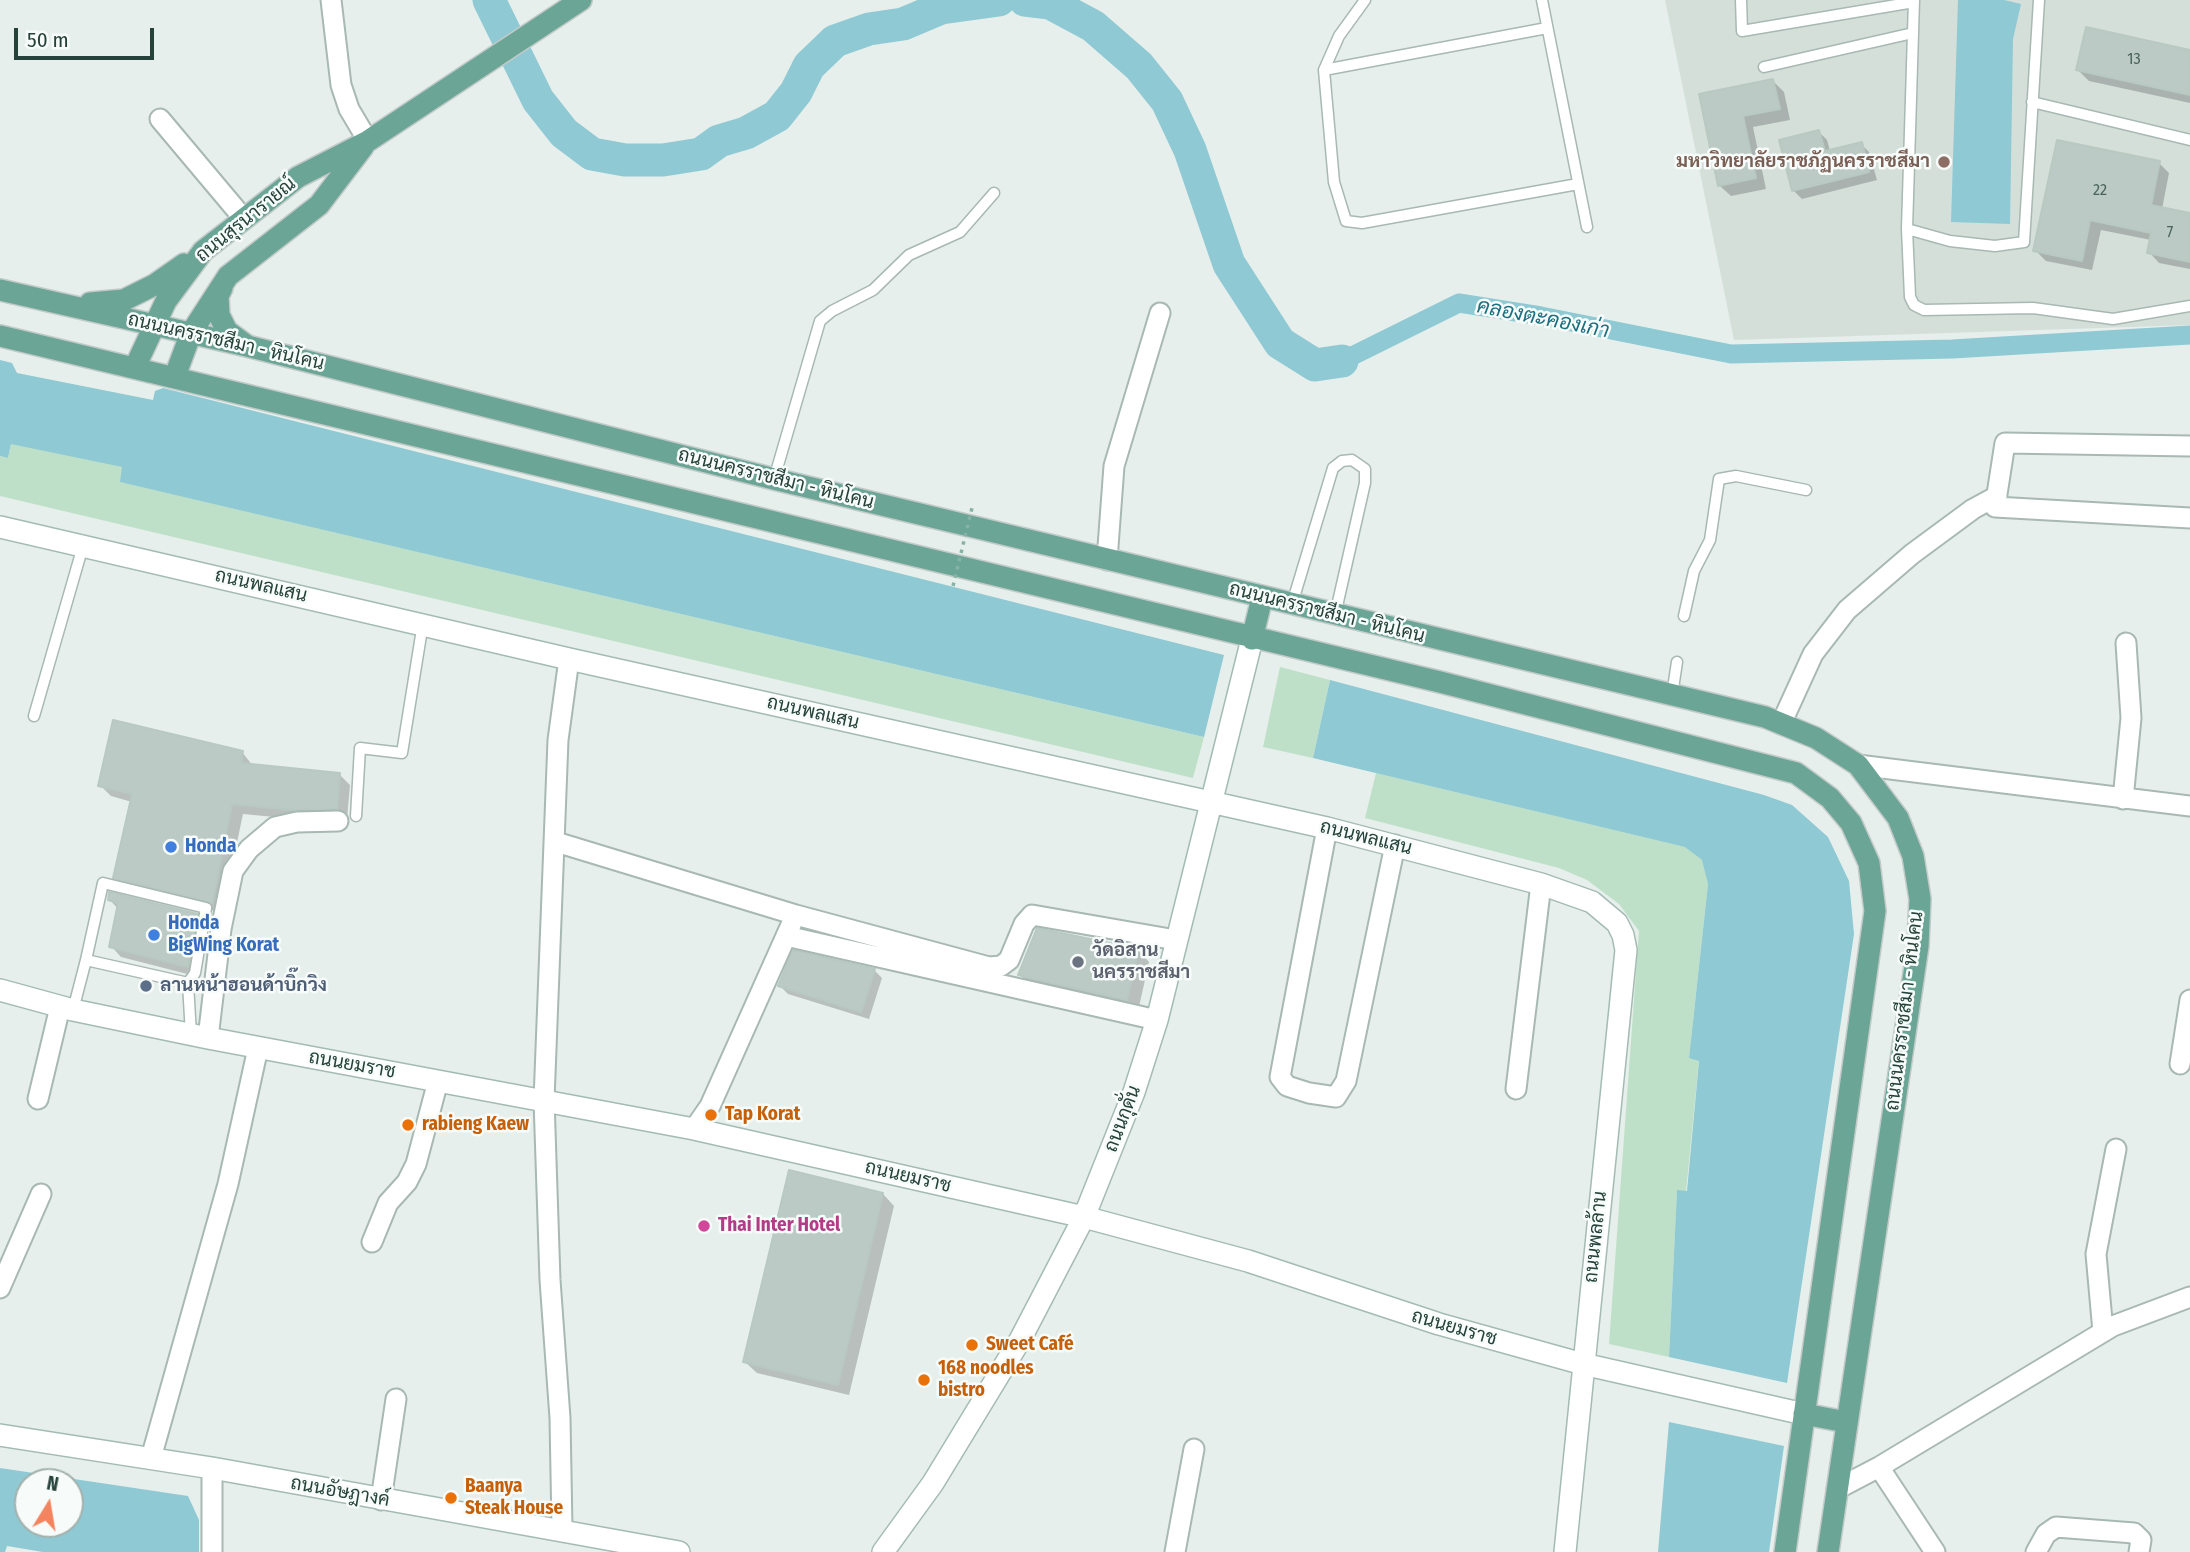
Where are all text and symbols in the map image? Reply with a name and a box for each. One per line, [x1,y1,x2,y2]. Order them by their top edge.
scale bar [18,14,158,58]
text: 50 m [27,27,69,53]
house number: 13 [2127,50,2141,70]
place label: มหาวิทยาลัยราชภัฏนครราชสีมา [1676,151,1930,173]
marker: มหาวิทยาลัยราชภัฏนครราชสีมา [1936,154,1952,170]
street label: ถนนสุรนารายณ์ [191,173,301,267]
house number: 22 [2093,181,2107,201]
house number: 7 [2167,223,2173,243]
water label: คลองตะคองเก่า [1475,294,1611,344]
street label: ถนนนครราชสีมา - หินโคน [126,308,326,376]
street label: ถนนนครราชสีมา - หินโคน [676,444,876,514]
street label: ถนนพลแสน [213,564,309,608]
street label: ถนนนครราชสีมา - หินโคน [1227,578,1427,648]
street label: ถนนพลแสน [765,691,861,735]
street label: ถนนพลแสน [1318,816,1414,860]
place label: Honda [185,836,236,858]
marker: Honda [163,839,179,855]
street label: ถนนนครราชสีมา - หินโคน [1881,910,1929,1112]
place label: Honda BigWing Korat [168,913,279,957]
marker: Honda BigWing Korat [146,927,162,943]
place label: วัดอิสาน นครราชสีมา [1092,940,1190,984]
marker: วัดอิสาน นครราชสีมา [1070,954,1086,970]
place label: ลานหน้าฮอนด้าบิ๊กวิง [160,975,327,997]
marker: ลานหน้าฮอนด้าบิ๊กวิง [138,978,154,994]
street label: ถนนยมราช [307,1046,397,1084]
street label: ถนนกุดั่น [1100,1082,1146,1156]
place label: Tap Korat [725,1104,800,1126]
marker: Tap Korat [703,1107,719,1123]
place label: rabieng Kaew [422,1114,529,1136]
marker: rabieng Kaew [400,1117,416,1133]
street label: ถนนยมราช [863,1156,953,1198]
street label: ถนนพลล้าน [1580,1190,1612,1284]
place label: Thai Inter Hotel [718,1215,840,1237]
marker: Thai Inter Hotel [696,1218,712,1234]
street label: ถนนยมราช [1409,1305,1499,1351]
place label: Sweet Café [986,1334,1074,1356]
marker: Sweet Café [964,1337,980,1353]
place label: 168 noodles bistro [938,1358,1034,1402]
marker: 168 noodles bistro [916,1372,932,1388]
north arrow [14,1468,84,1538]
text: N [45,1471,60,1496]
street label: ถนนอัษฎางค์ [289,1472,391,1512]
place label: Baanya Steak House [465,1476,563,1520]
marker: Baanya Steak House [443,1490,459,1506]

